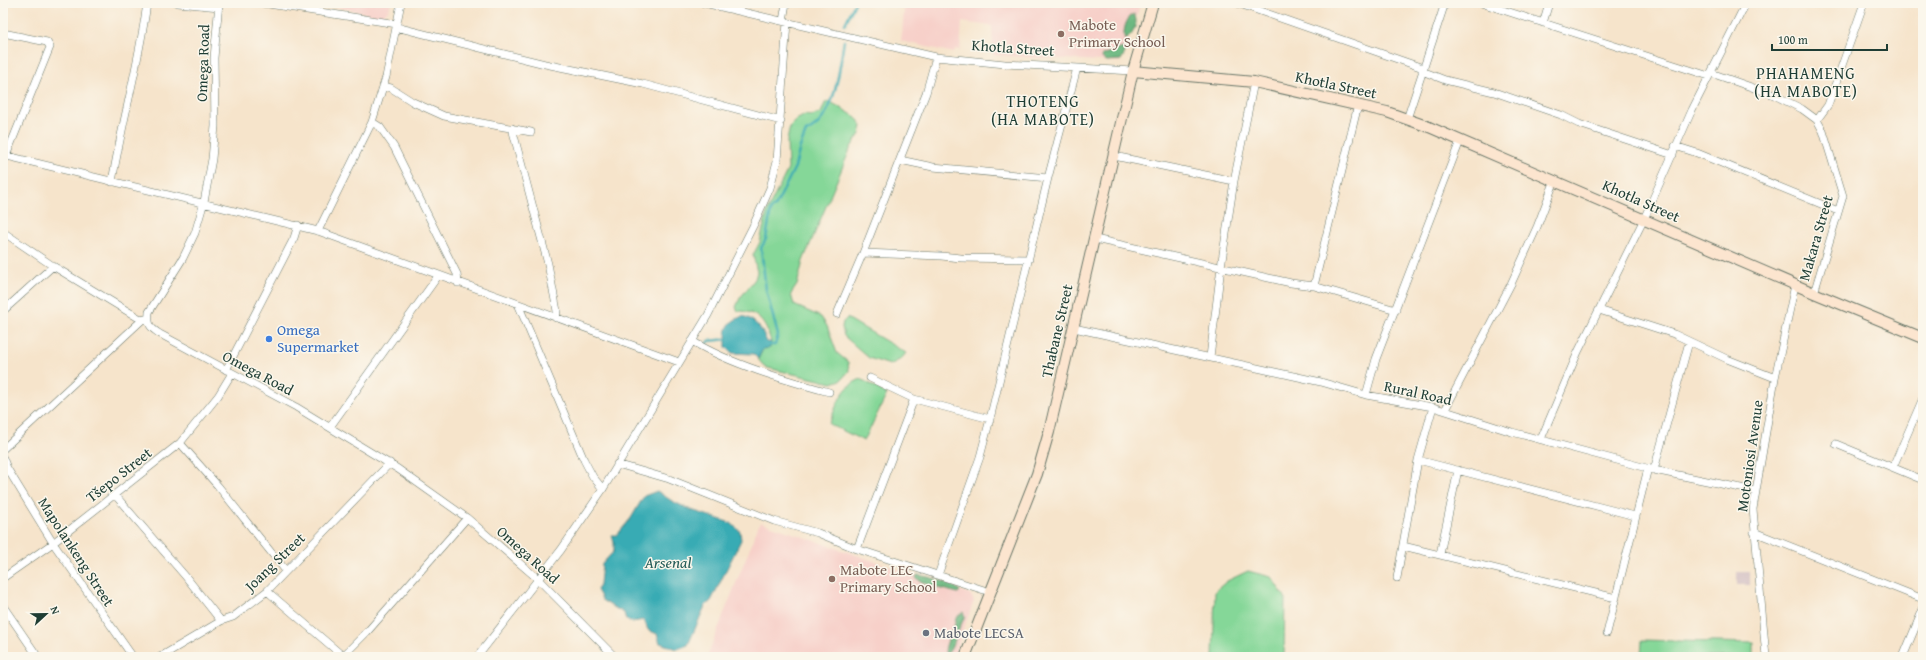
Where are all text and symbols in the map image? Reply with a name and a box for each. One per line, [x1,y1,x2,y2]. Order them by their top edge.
place label: Mabote Primary School [1069,14,1165,52]
street label: Omega Road [191,24,214,102]
scale bar [1772,26,1887,52]
marker: Mabote Primary School [1056,29,1066,39]
text: 100 m [1778,31,1808,48]
street label: Khotla Street [971,34,1056,61]
district label: PHAHAMENG (HA MABOTE) [1754,61,1858,103]
street label: Khotla Street [1293,66,1379,104]
district label: THOTENG (HA MABOTE) [991,89,1095,131]
street label: Khotla Street [1599,174,1684,227]
street label: Makara Street [1793,192,1838,283]
street label: Thabane Street [1036,281,1078,380]
place label: Omega Supermarket [277,319,360,357]
marker: Omega Supermarket [264,334,274,344]
street label: Omega Road [219,345,297,400]
street label: Rural Road [1382,375,1454,410]
street label: Motoniosi Avenue [1731,399,1768,513]
street label: Tšepo Street [81,442,157,507]
street label: Mapolankeng Street [33,493,120,611]
street label: Omega Road [492,521,564,588]
street label: Joang Street [238,527,310,597]
water label: Arsenal [644,550,691,574]
place label: Mabote LEC Primary School [840,559,936,597]
marker: Mabote LEC Primary School [827,574,837,584]
north arrow [26,594,66,634]
text: N [46,604,64,617]
place label: Mabote LECSA [934,622,1024,643]
marker: Mabote LECSA [921,628,931,638]

